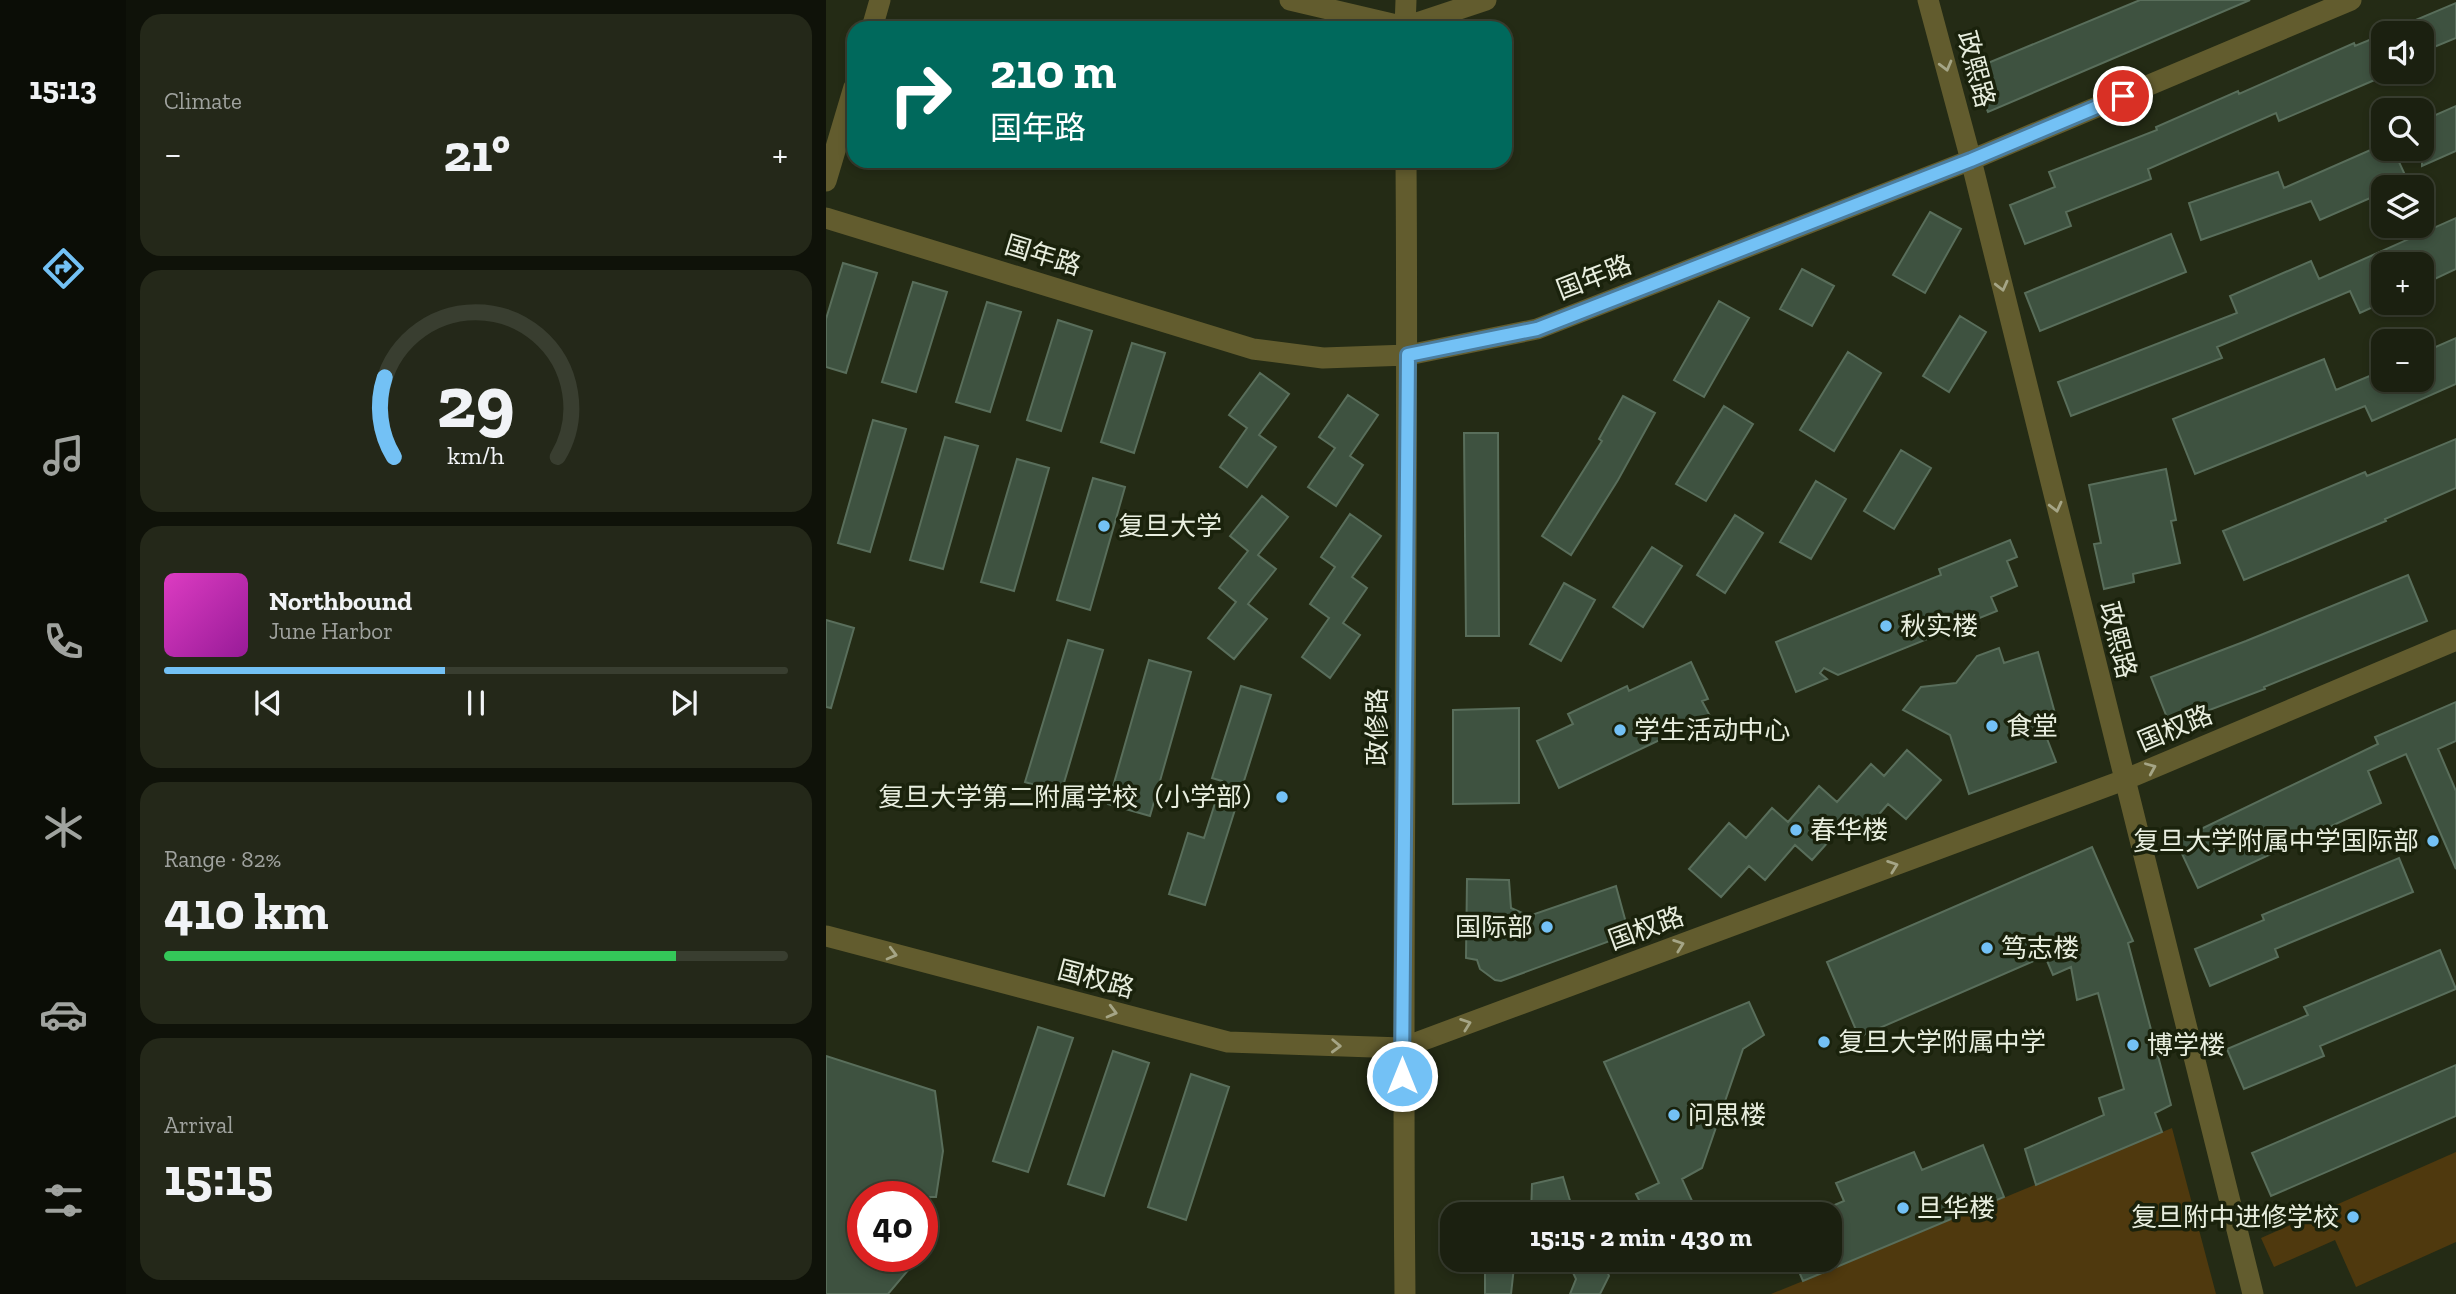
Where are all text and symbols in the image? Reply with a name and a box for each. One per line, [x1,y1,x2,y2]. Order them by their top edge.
map controls [2371,21,2434,392]
button: sound [2371,21,2434,84]
street label: 政熙路 [1950,27,2002,111]
text: 210 m [990,42,1116,101]
icon: right [875,49,966,140]
one-way arrow [1938,60,1952,72]
pin [2093,66,2153,126]
text: 15:13 [29,69,97,107]
icon: arrive [2104,77,2142,115]
text: Climate [164,87,242,115]
button: search [2371,98,2434,161]
text: 国年路 [990,109,1086,147]
text: 21° [443,122,510,184]
text: − [164,131,182,177]
text: + [772,131,788,177]
button: layers [2371,175,2434,238]
street label: 国年路 [1001,228,1085,282]
icon: directions [39,244,88,293]
street label: 国年路 [1552,248,1636,306]
button: + [2371,252,2434,315]
one-way arrow [1994,280,2008,292]
button: − [2371,329,2434,392]
text: 29 [437,358,515,446]
icon: music [39,431,88,480]
text: km/h [447,440,505,470]
one-way arrow [2048,501,2062,513]
place label: 复旦大学 [1118,510,1222,542]
marker: 复旦大学 [1096,518,1112,534]
text: Northbound [269,585,412,617]
street label: 政熙路 [2093,598,2143,682]
place label: 秋实楼 [1900,610,1978,642]
icon: phone [39,617,88,666]
text: June Harbor [269,617,393,645]
marker: 秋实楼 [1878,618,1894,634]
icon: previous [249,684,287,722]
icon: pause [457,684,495,722]
icon: next [665,684,703,722]
street label: 政修路 [1361,688,1393,766]
street label: 国权路 [2133,698,2217,758]
place label: 食堂 [2006,710,2058,742]
place label: 学生活动中心 [1634,714,1790,746]
marker: 食堂 [1984,718,2000,734]
marker: 学生活动中心 [1612,722,1628,738]
one-way arrow [2145,763,2157,777]
place label: 复旦大学第二附属学校（小学部） [878,781,1268,813]
marker: 复旦大学第二附属学校（小学部） [1274,789,1290,805]
icon: climate [39,803,88,852]
place label: 春华楼 [1810,814,1888,846]
marker: 春华楼 [1788,822,1804,838]
place label: 复旦大学附属中学国际部 [2133,825,2419,857]
marker: 复旦大学附属中学国际部 [2425,833,2441,849]
text: Range · 82% [164,845,281,873]
one-way arrow [1886,860,1898,874]
text: 410 km [164,880,329,942]
street label: 国权路 [1604,900,1688,956]
place label: 国际部 [1455,911,1533,943]
marker: 国际部 [1539,919,1555,935]
place label: 笃志楼 [2001,932,2079,964]
one-way arrow [1673,939,1685,953]
marker: 笃志楼 [1979,940,1995,956]
one-way arrow [886,946,898,960]
street label: 国权路 [1054,953,1138,1005]
icon: car [39,990,88,1039]
one-way arrow [1106,1003,1118,1018]
one-way arrow [1460,1019,1472,1033]
place label: 复旦大学附属中学 [1838,1026,2046,1058]
place label: 博学楼 [2147,1029,2225,1061]
marker: 复旦大学附属中学 [1816,1034,1832,1050]
marker: 博学楼 [2125,1037,2141,1053]
one-way arrow [1330,1038,1341,1053]
position arrow [1365,1039,1439,1113]
place label: 问思楼 [1688,1099,1766,1131]
marker: 问思楼 [1666,1107,1682,1123]
text: Arrival [164,1111,233,1139]
text: 15:15 [164,1146,273,1208]
icon: filters [39,1176,88,1225]
speed limit sign: 40 [847,1181,938,1272]
place label: 旦华楼 [1917,1192,1995,1224]
marker: 旦华楼 [1895,1200,1911,1216]
place label: 复旦附中进修学校 [2131,1201,2339,1233]
marker: 复旦附中进修学校 [2345,1209,2361,1225]
text: 15:15 · 2 min · 430 m [1530,1221,1752,1253]

